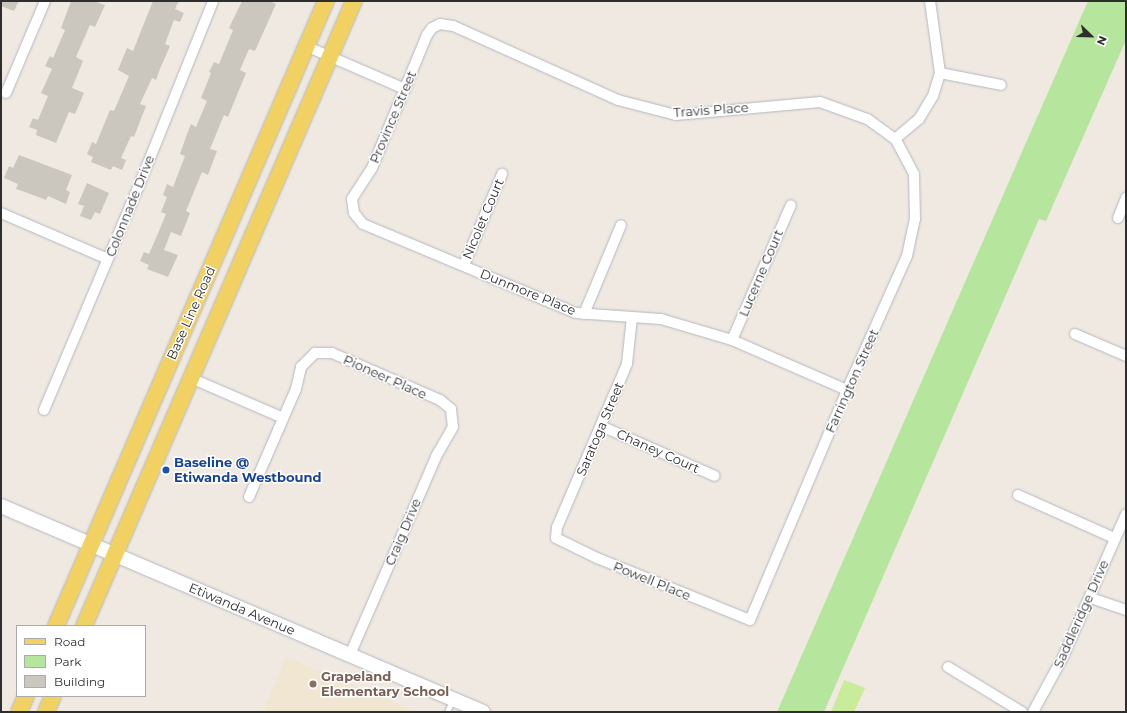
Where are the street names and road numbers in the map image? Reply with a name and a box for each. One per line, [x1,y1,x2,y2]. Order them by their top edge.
street label: Province Street [366,68,420,166]
street label: Travis Place [673,100,749,120]
street label: Colonnade Drive [103,153,157,259]
street label: Nicolet Court [459,176,507,262]
street label: Lucerne Court [736,227,786,319]
street label: Base Line Road [163,264,219,362]
street label: Dunmore Place [478,266,578,318]
street label: Farrington Street [822,327,882,435]
street label: Pioneer Place [341,352,429,402]
street label: Saratoga Street [573,380,627,478]
street label: Chaney Court [614,426,702,476]
street label: Craig Drive [382,496,424,568]
street label: Powell Place [611,558,693,604]
street label: Saddleridge Drive [1050,558,1112,670]
street label: Etiwanda Avenue [187,580,297,638]

